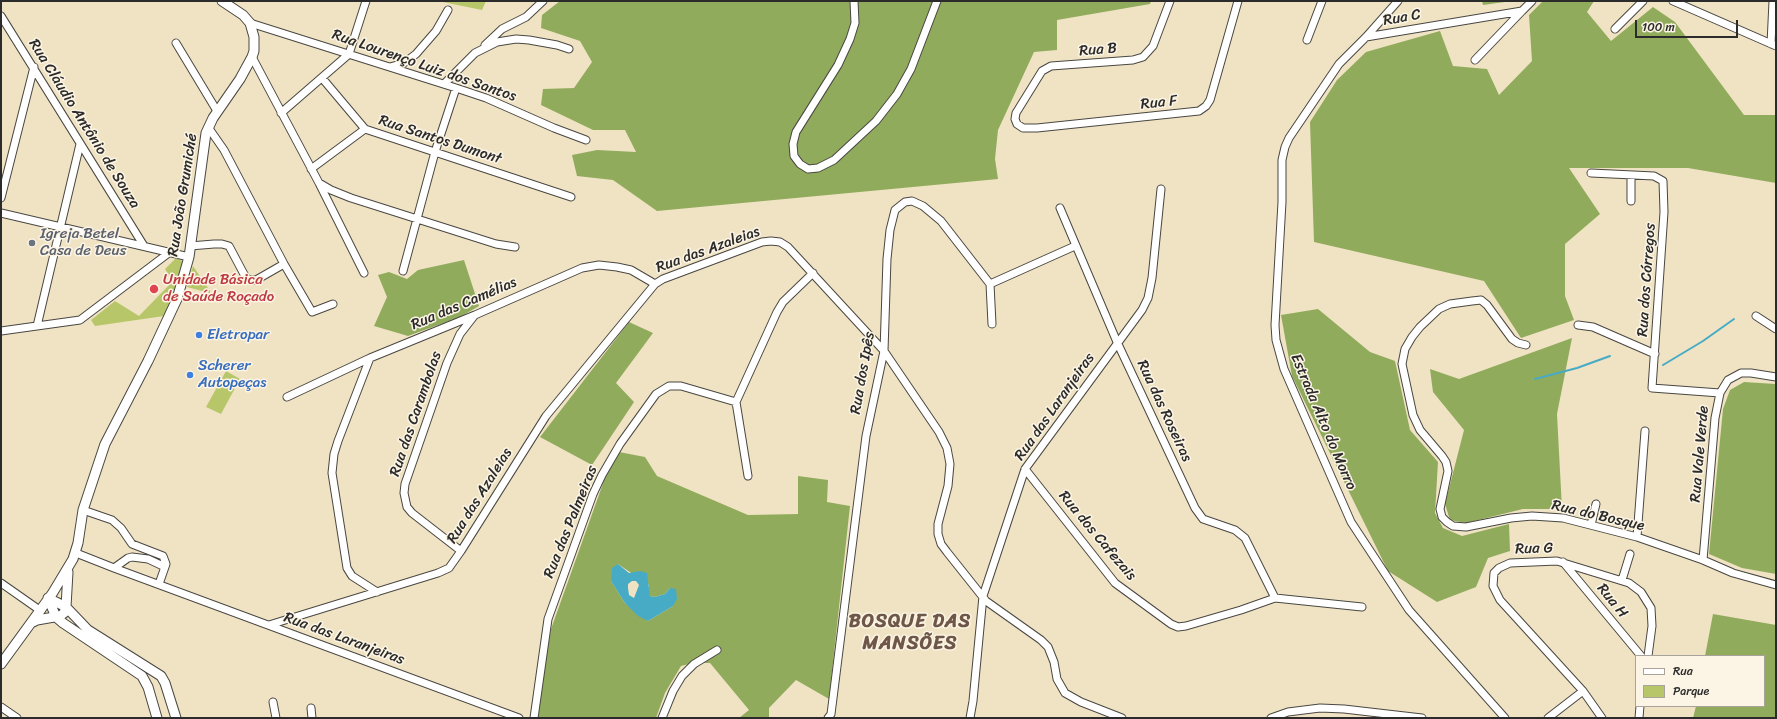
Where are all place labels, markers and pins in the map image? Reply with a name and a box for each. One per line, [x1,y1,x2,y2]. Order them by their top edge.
place label: Igreja Betel Casa de Deus [40,225,126,260]
marker: Igreja Betel Casa de Deus [27,238,37,248]
place label: Unidade Básica de Saúde Roçado [163,271,274,306]
marker: Unidade Básica de Saúde Roçado [148,283,160,295]
place label: Eletropar [207,326,269,344]
marker: Eletropar [194,330,204,340]
place label: Scherer Autopeças [198,357,266,392]
marker: Scherer Autopeças [185,370,195,380]

